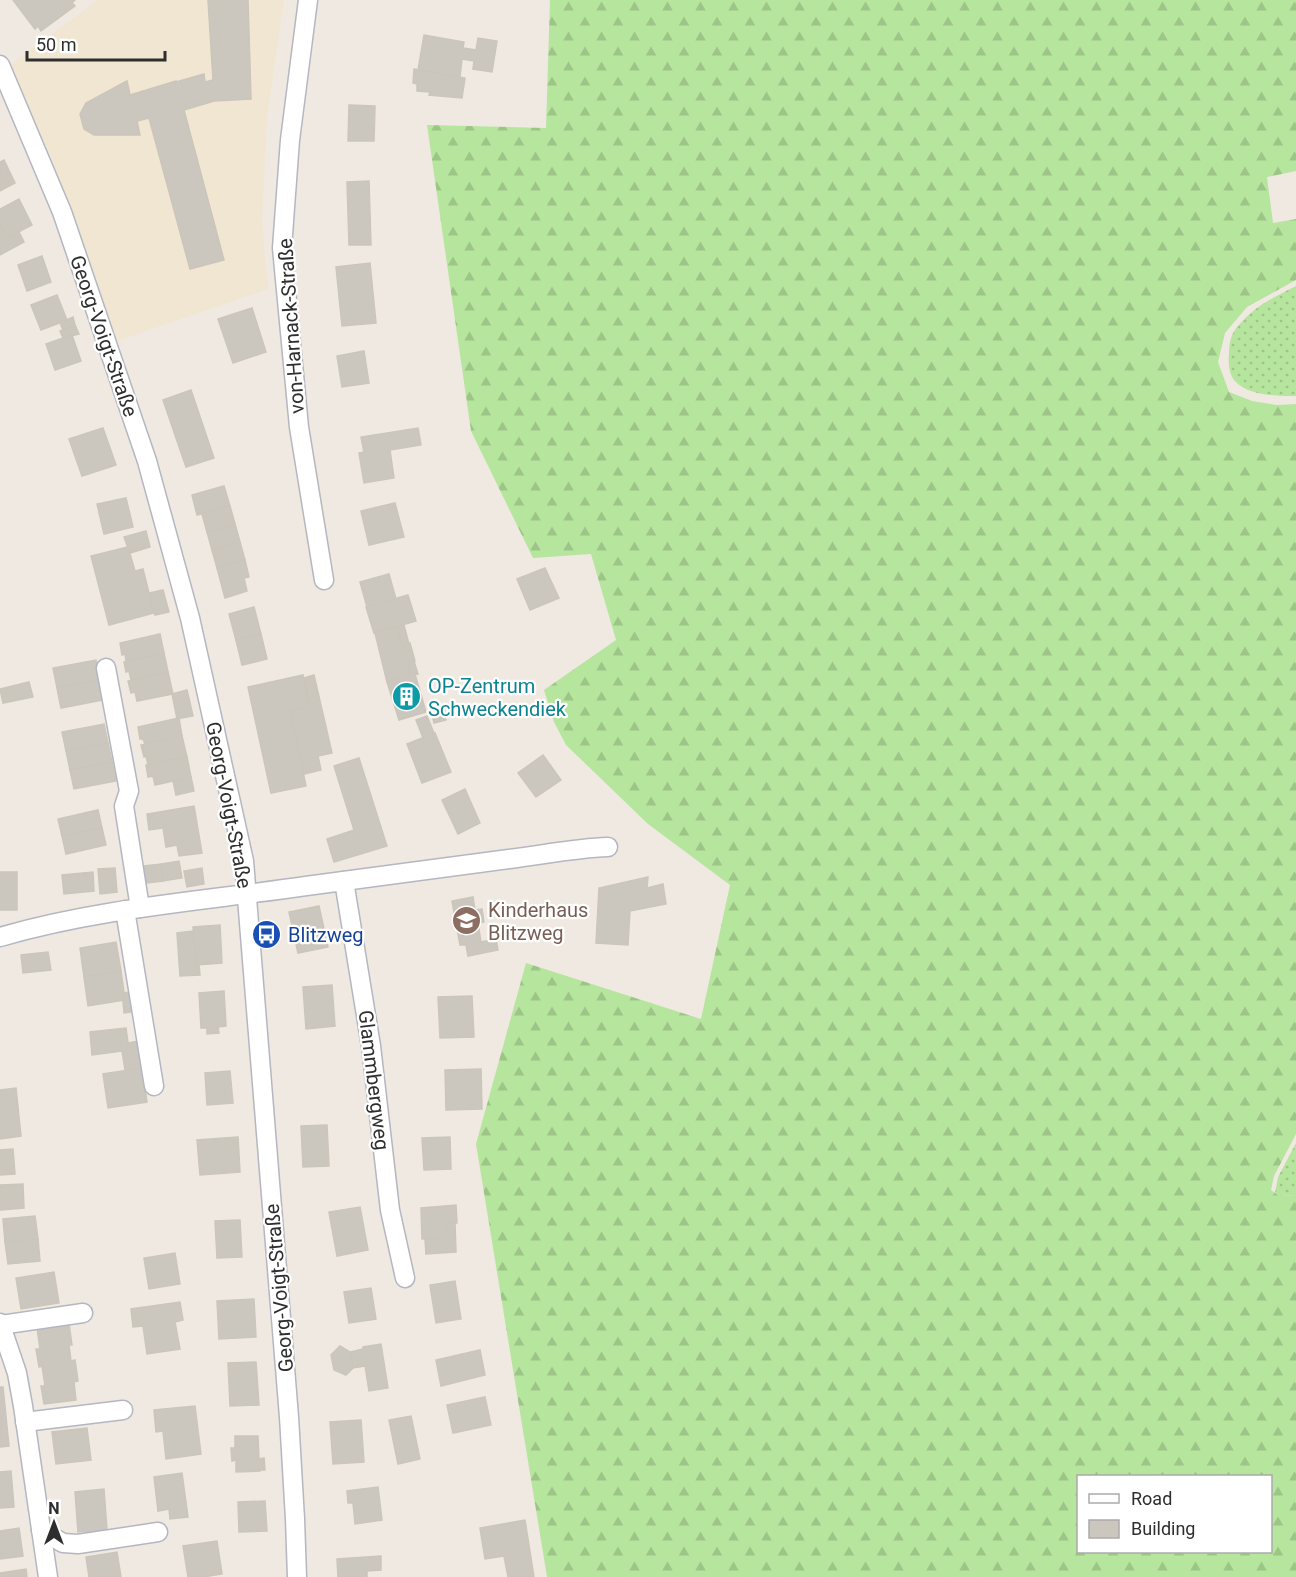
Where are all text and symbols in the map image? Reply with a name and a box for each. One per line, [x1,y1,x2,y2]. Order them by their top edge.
scale bar [27,24,165,62]
text: 50 m [36,34,76,55]
street label: von-Harnack-Straße [273,238,309,414]
street label: Georg-Voigt-Straße [65,252,143,420]
place label: OP-Zentrum Schweckendiek [428,674,567,721]
building icon: OP-Zentrum Schweckendiek [391,681,423,713]
street label: Georg-Voigt-Straße [201,720,257,890]
place label: Kinderhaus Blitzweg [488,898,588,945]
school or university icon: Kinderhaus Blitzweg [451,905,483,937]
bus stop icon: Blitzweg [251,919,283,951]
place label: Blitzweg [288,923,364,947]
street label: Glammbergweg [353,1009,395,1151]
street label: Georg-Voigt-Straße [260,1203,298,1373]
legend [1077,1475,1272,1553]
text: Road [1131,1488,1172,1509]
north arrow [24,1493,84,1553]
text: N [48,1499,60,1518]
text: Building [1131,1518,1195,1539]

